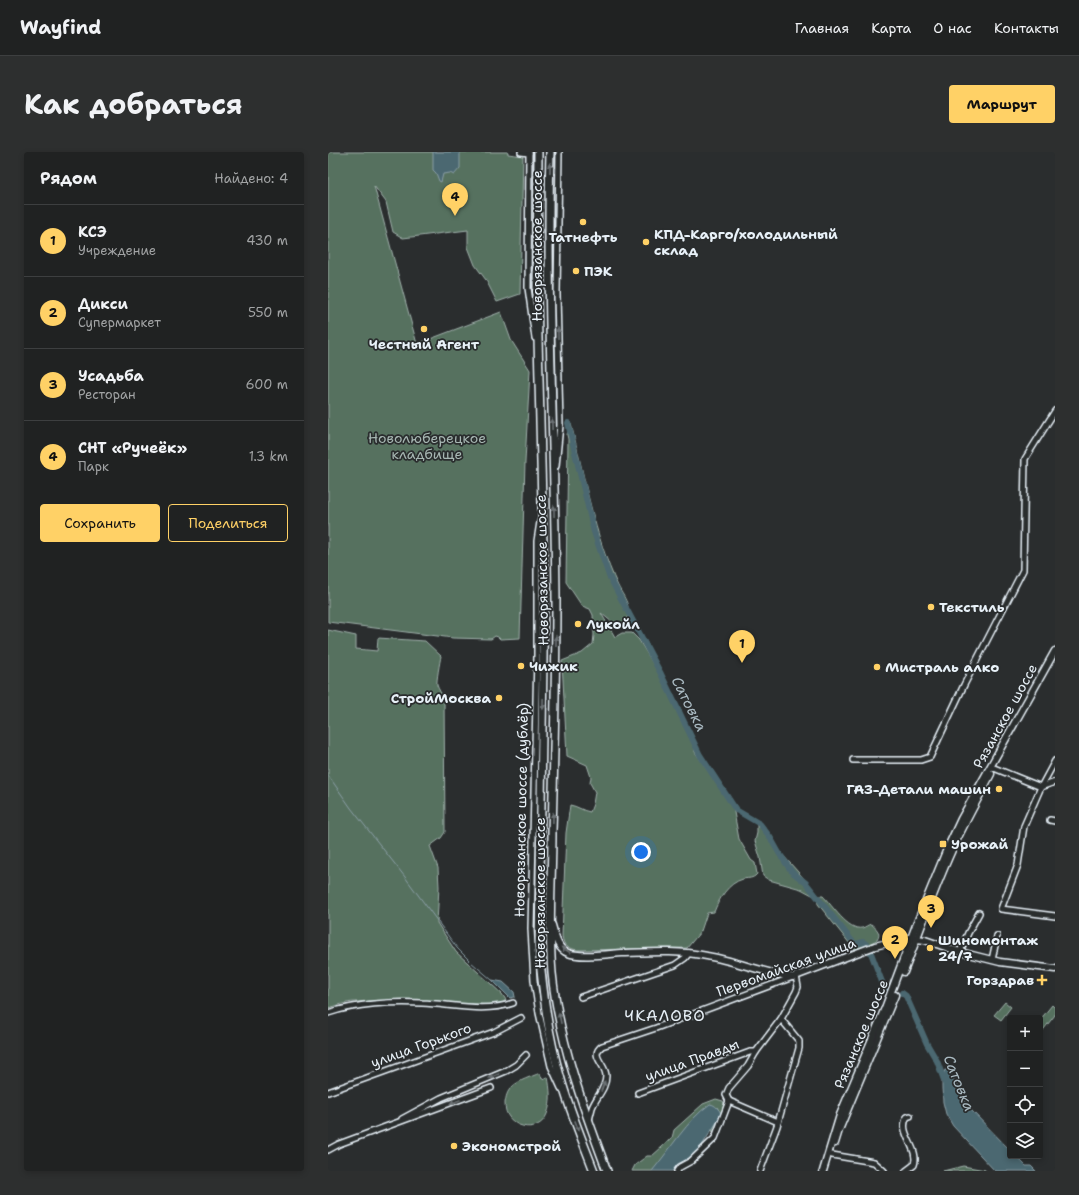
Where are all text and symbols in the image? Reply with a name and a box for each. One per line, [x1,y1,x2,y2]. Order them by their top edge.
text: Wayfind [20,15,101,40]
text: Главная [795,19,849,37]
text: Карта [871,19,911,37]
text: О нас [933,19,972,37]
text: Контакты [994,19,1059,37]
text: Как добраться [24,85,243,123]
button: Маршрут [949,85,1055,123]
one-way arrow [547,161,553,174]
text: Рядом [40,167,97,189]
text: Найдено: 4 [214,170,288,187]
street label: Новорязанское шоссе [528,170,546,322]
pin: 4 [442,183,468,216]
marker: Татнефть [578,217,588,227]
text: КСЭ [78,222,107,242]
place label: КПД-Карго/холодильный склад [654,225,838,259]
place label: Татнефть [548,228,618,246]
text: 1 [50,232,56,249]
text: 430 m [246,232,288,249]
marker: КПД-Карго/холодильный склад [641,237,651,247]
text: Учреждение [78,242,156,259]
place label: ПЭК [584,262,613,280]
marker: ПЭК [571,266,581,276]
text: Дикси [78,294,128,314]
text: 2 [48,304,58,321]
text: 550 m [248,304,288,321]
text: Супермаркет [78,314,161,331]
marker: Честный Агент [419,324,429,334]
one-way arrow [554,327,561,339]
place label: Честный Агент [369,335,480,353]
text: Усадьба [78,366,144,386]
text: 3 [48,376,58,393]
text: 600 m [245,376,288,393]
text: Ресторан [78,386,136,403]
one-way arrow [549,417,555,430]
park label: Новолюберецкое кладбище [368,429,486,463]
text: СНТ «Ручеёк» [78,438,187,458]
text: 4 [48,448,58,465]
text: 1.3 km [249,448,288,465]
text: Парк [78,458,109,475]
street label: Новорязанское шоссе [532,494,552,646]
button: Сохранить [40,504,160,542]
button: Поделиться [168,504,288,542]
one-way arrow [551,504,557,517]
place label: Текстиль [939,598,1005,616]
marker: Текстиль [926,602,936,612]
place label: Лукойл [586,615,640,633]
marker: Лукойл [573,619,583,629]
pin: 1 [729,630,755,663]
one-way arrow [553,634,559,647]
place label: Чижик [529,657,578,675]
place label: Мистраль алко [885,658,999,676]
marker: Чижик [516,661,526,671]
street label: Рязанское шоссе [969,661,1041,771]
marker: Мистраль алко [872,662,882,672]
water label: Сатовка [667,673,711,735]
place label: СтройМосква [391,689,491,707]
marker: СтройМосква [494,693,504,703]
one-way arrow [540,698,546,711]
street label: Новорязанское шоссе (дублёр) [510,703,532,917]
place label: ГАЗ-Детали машин [847,780,991,798]
marker: ГАЗ-Детали машин [994,784,1004,794]
one-way arrow [550,811,556,824]
street label: Новорязанское шоссе [531,817,549,969]
place label: Урожай [951,835,1009,853]
marker: Урожай [938,839,948,849]
your location [631,842,651,862]
pin: 3 [918,895,944,928]
pin: 2 [882,926,908,959]
place label: Шиномонтаж 24/7 [938,931,1038,965]
street label: Первомайская улица [714,933,858,1001]
marker: Шиномонтаж 24/7 [925,943,935,953]
one-way arrow [560,947,572,954]
place label: Горздрав [967,971,1034,989]
marker: Горздрав [1037,975,1047,985]
street label: Рязанское шоссе [830,977,892,1091]
district label: ЧКАЛОВО [624,1005,706,1026]
one-way arrow [556,1012,562,1024]
map controls [1007,1015,1043,1159]
button: + [1007,1015,1043,1051]
street label: улица Горького [368,1018,474,1072]
street label: улица Правды [642,1035,742,1085]
button: − [1007,1051,1043,1087]
water label: Сатовка [939,1052,979,1114]
one-way arrow [489,1073,500,1079]
one-way arrow [601,1079,607,1091]
button: locate [1007,1087,1043,1123]
one-way arrow [449,1099,460,1105]
one-way arrow [574,1121,580,1133]
button: layers [1007,1123,1043,1159]
place label: Экономстрой [462,1137,561,1155]
marker: Экономстрой [449,1141,459,1151]

